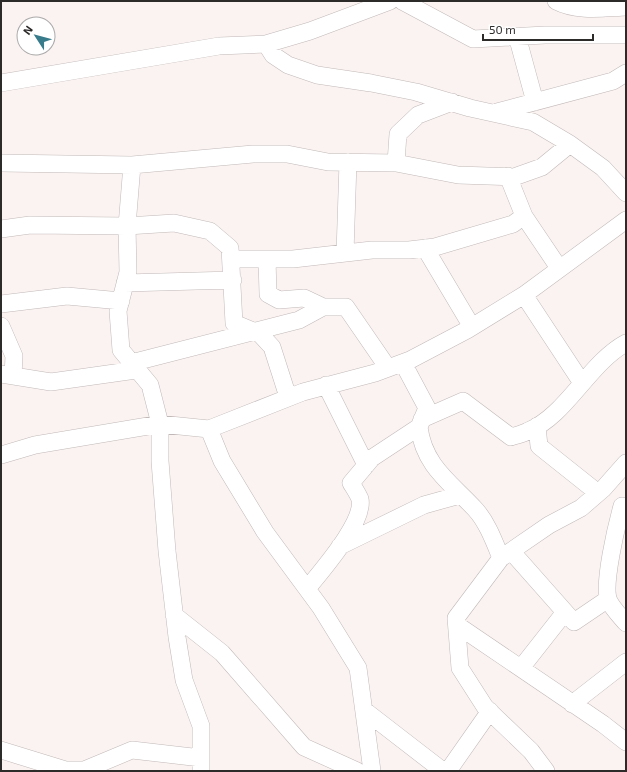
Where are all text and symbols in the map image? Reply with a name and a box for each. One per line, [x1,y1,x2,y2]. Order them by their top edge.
north arrow [16,16,56,56]
scale bar [483,16,593,42]
text: 50 m [489,22,516,36]
text: N [20,23,35,37]

